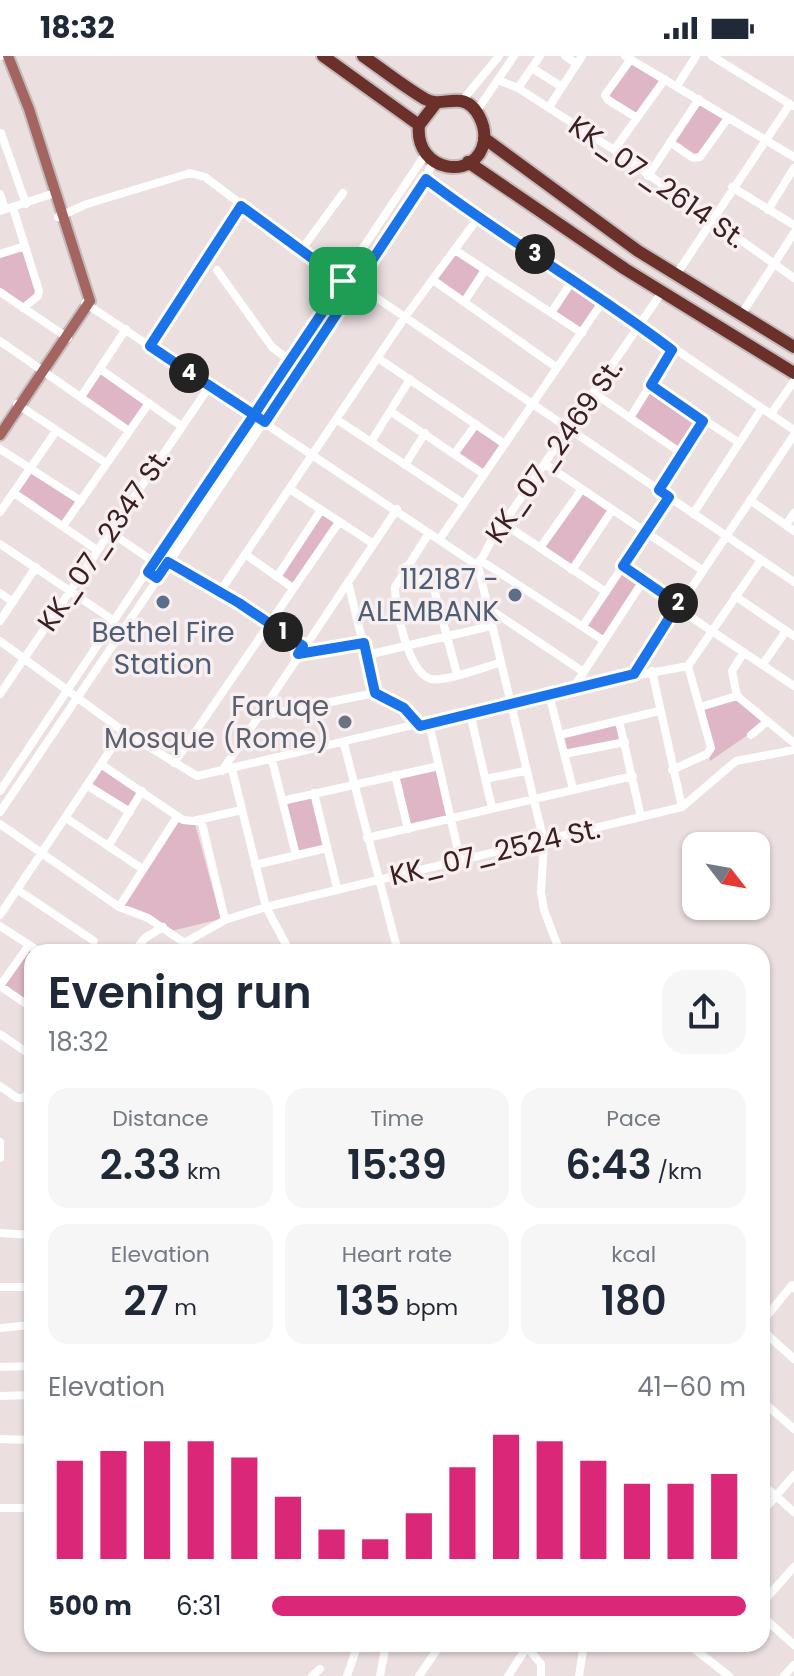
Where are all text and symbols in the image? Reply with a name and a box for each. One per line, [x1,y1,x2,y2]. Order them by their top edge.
text: 18:32 [40,6,115,49]
street label: KK_07_2614 St. [561,106,753,258]
pin: 3 [515,234,555,274]
text: 3 [528,238,542,269]
pin [309,247,377,315]
icon: arrive [321,259,365,303]
street label: KK_07_2469 St. [476,351,632,551]
pin: 4 [169,353,209,393]
text: 4 [182,357,196,388]
street label: KK_07_2347 St. [28,441,180,639]
place label: 112187 - ALEMBANK [357,560,499,631]
pin: 2 [658,583,698,623]
marker: 112187 - ALEMBANK [506,586,524,604]
text: 2 [672,587,684,618]
marker: Bethel Fire Station [154,593,172,611]
pin: 1 [263,612,303,652]
place label: Bethel Fire Station [91,613,235,684]
text: 1 [279,616,287,647]
place label: Faruqe Mosque (Rome) [104,687,329,758]
marker: Faruqe Mosque (Rome) [336,713,354,731]
street label: KK_07_2524 St. [386,809,604,895]
north arrow [682,832,770,920]
map controls [682,832,770,920]
text: Evening run [48,962,312,1023]
button: share [662,970,746,1054]
text: 18:32 [48,1024,109,1060]
text: Distance [112,1103,209,1134]
text: Time [370,1103,424,1134]
text: Pace [606,1103,661,1134]
text: 2.33 [100,1137,181,1193]
text: 15:39 [347,1137,447,1193]
text: 6:43 [565,1137,652,1193]
text: km [181,1156,221,1187]
text: /km [652,1156,702,1187]
text: Elevation [111,1239,210,1270]
text: Heart rate [342,1239,452,1270]
text: kcal [611,1239,656,1270]
text: 27 [124,1273,169,1329]
text: 135 [336,1273,400,1329]
text: 180 [601,1273,667,1329]
text: m [169,1292,197,1323]
text: bpm [400,1292,458,1323]
text: Elevation [48,1369,165,1405]
text: 41–60 m [637,1369,746,1405]
text: 500 m [48,1588,132,1624]
text: 6:31 [176,1588,222,1624]

